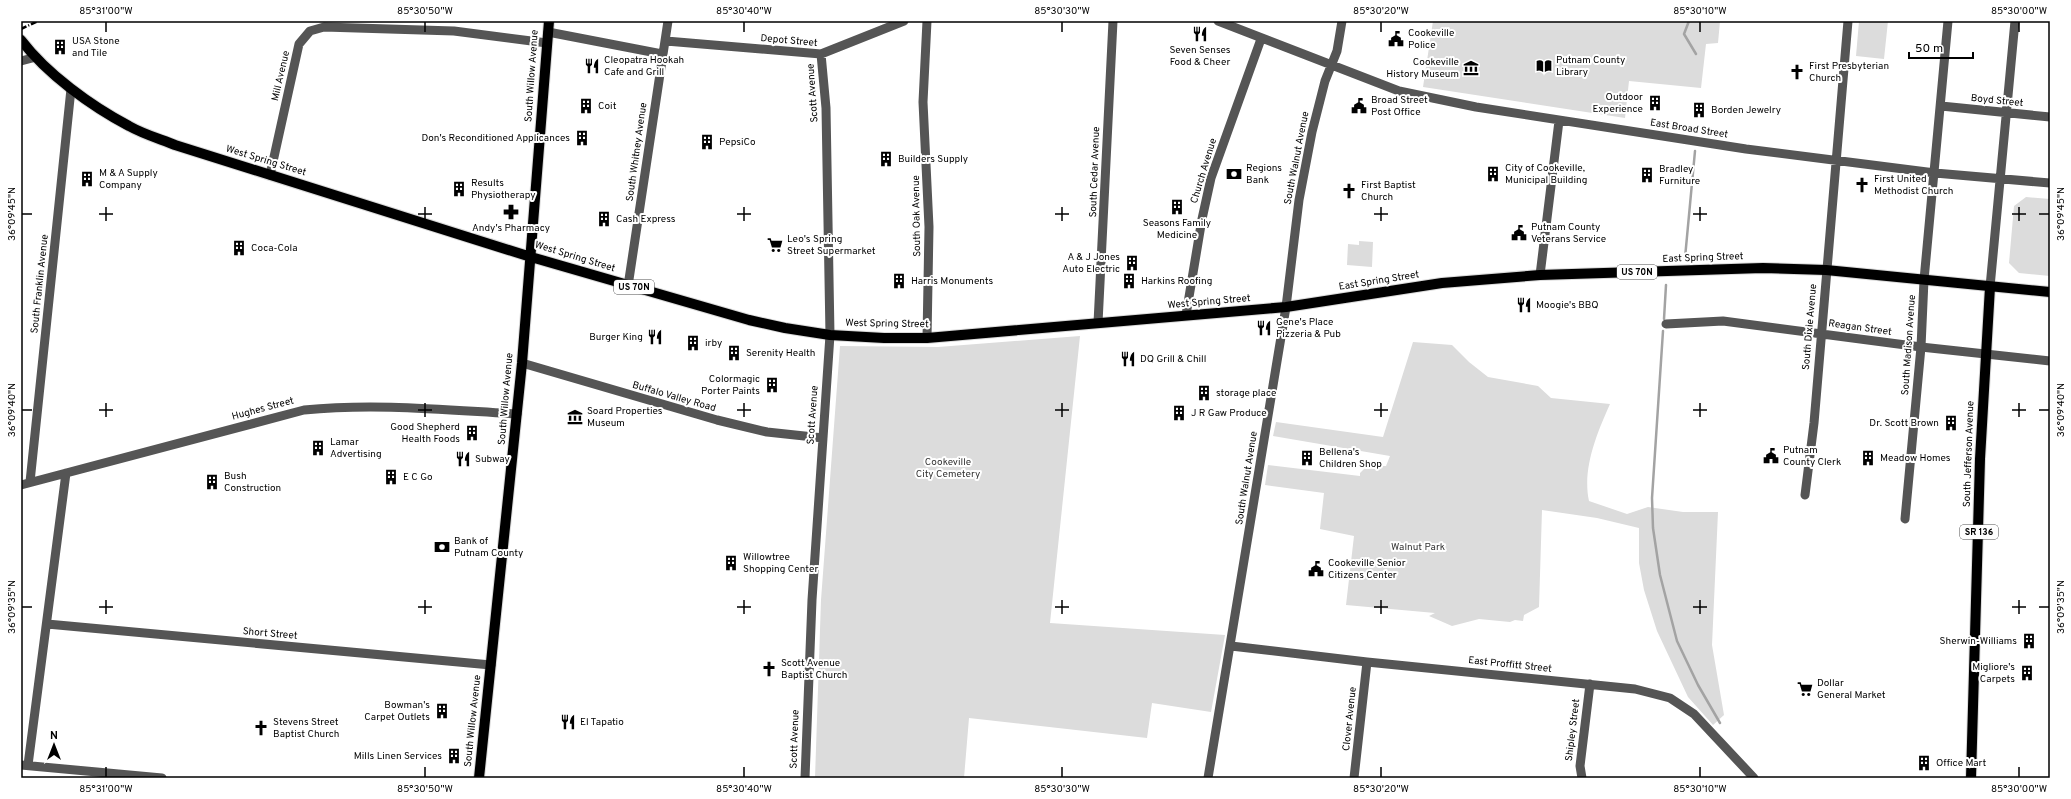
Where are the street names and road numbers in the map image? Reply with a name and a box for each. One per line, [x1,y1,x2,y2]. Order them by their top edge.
street label: South Willow Avenue [522,29,542,123]
street label: Depot Street [760,32,818,50]
street label: Mill Avenue [269,50,293,102]
street label: Scott Avenue [804,63,822,123]
street label: Boyd Street [1970,92,2024,110]
street label: South Whitney Avenue [624,102,650,202]
street label: South Walnut Avenue [1282,110,1312,206]
street label: East Broad Street [1649,116,1729,142]
street label: South Cedar Avenue [1087,126,1103,218]
street label: Church Avenue [1188,137,1220,205]
street label: West Spring Street [224,143,308,179]
street label: South Oak Avenue [910,175,924,257]
street label: South Franklin Avenue [28,234,52,334]
street label: West Spring Street [533,239,617,275]
street label: East Spring Street [1662,250,1744,266]
road number: US 70N [1617,265,1657,279]
street label: East Spring Street [1338,268,1420,294]
road number: US 70N [614,280,654,294]
street label: South Dixie Avenue [1800,283,1820,371]
street label: West Spring Street [1167,292,1251,312]
street label: South Madison Avenue [1899,294,1919,396]
street label: West Spring Street [845,317,929,331]
street label: Reagan Street [1828,317,1893,339]
street label: South Willow Avenue [495,352,517,446]
street label: Buffalo Valley Road [631,379,717,415]
street label: Scott Avenue [804,385,822,445]
street label: Hughes Street [230,394,296,424]
street label: South Jefferson Avenue [1961,401,1977,507]
street label: South Walnut Avenue [1233,430,1261,526]
road number: SR 136 [1960,525,1998,539]
street label: Short Street [242,625,298,643]
street label: East Proffitt Street [1468,654,1553,676]
street label: South Willow Avenue [462,674,484,768]
street label: Clover Avenue [1340,686,1360,752]
street label: Shipley Street [1563,698,1583,762]
street label: Scott Avenue [787,709,803,769]

